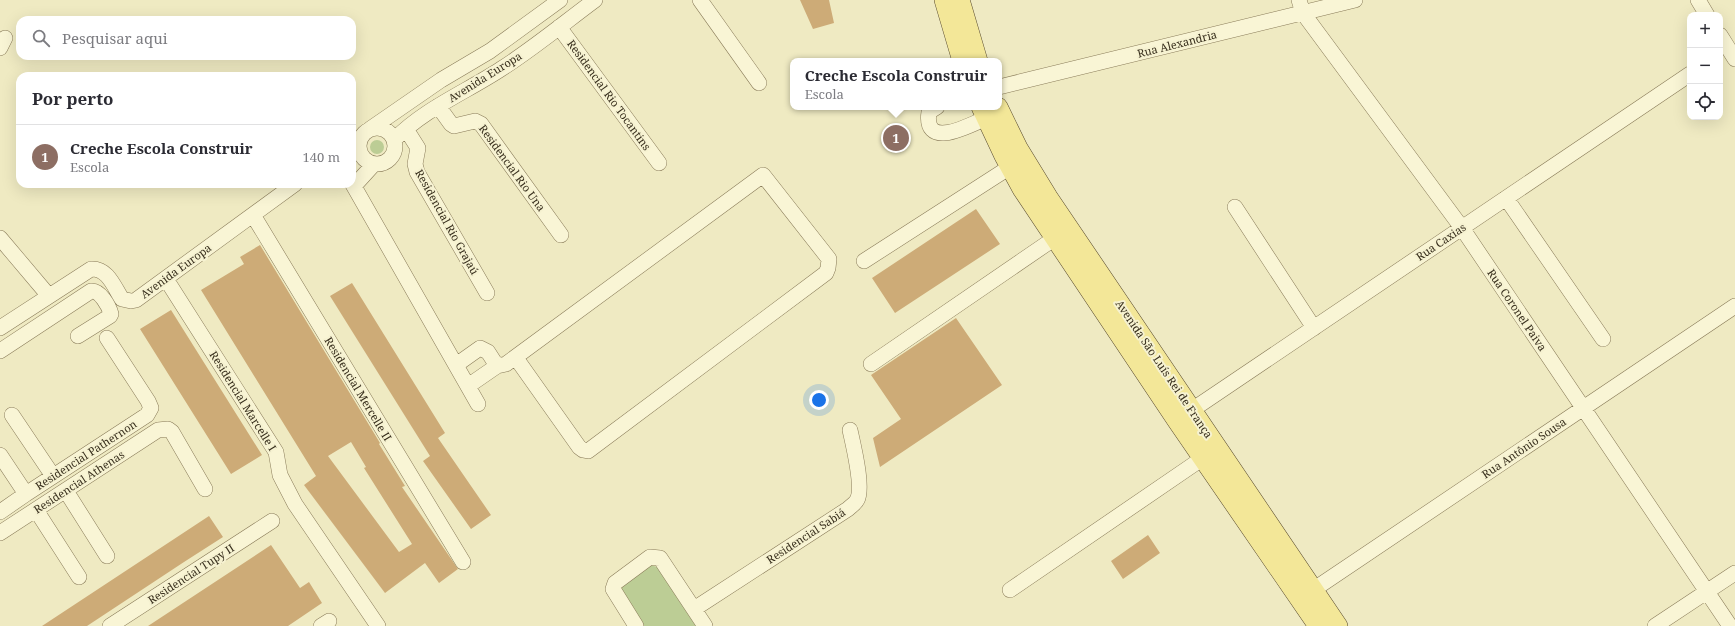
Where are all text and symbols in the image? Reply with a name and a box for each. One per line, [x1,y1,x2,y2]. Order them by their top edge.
map controls [1687,12,1723,120]
button: + [1687,12,1723,48]
search box [16,16,356,60]
street label: Rua Alexandria [1135,26,1218,61]
icon: search [30,27,52,49]
text: Pesquisar aqui [62,28,168,48]
street label: Residencial Rio Tocantins [564,36,655,153]
street label: Avenida Europa [445,48,524,105]
button: − [1687,48,1723,84]
popup [790,58,1002,110]
text: Creche Escola Construir [805,65,987,85]
button: locate [1687,84,1723,120]
text: Escola [805,85,844,103]
text: Por perto [32,87,114,110]
street label: Residencial Rio Una [476,121,549,214]
pin: 1 [883,123,909,153]
text: Creche Escola Construir [70,138,253,158]
text: 1 [41,148,49,166]
text: 140 m [303,148,340,166]
text: Escola [70,158,109,176]
street label: Residencial Rio Grajaú [412,166,483,277]
street label: Rua Caxias [1413,219,1469,264]
street label: Avenida Europa [137,240,214,301]
street label: Rua Coronel Paiva [1484,266,1550,354]
street label: Avenida São Luís Rei de França [1112,297,1216,441]
street label: Residencial Mercelle II [321,334,396,444]
street label: Residencial Marcelle I [207,348,280,454]
your location [809,390,829,410]
street label: Rua Antônio Sousa [1479,414,1569,481]
street label: Residencial Pathernon [32,416,139,493]
street label: Residencial Athenas [30,447,127,517]
street label: Residencial Sabiá [763,504,848,567]
street label: Residencial Tupy II [145,540,237,607]

